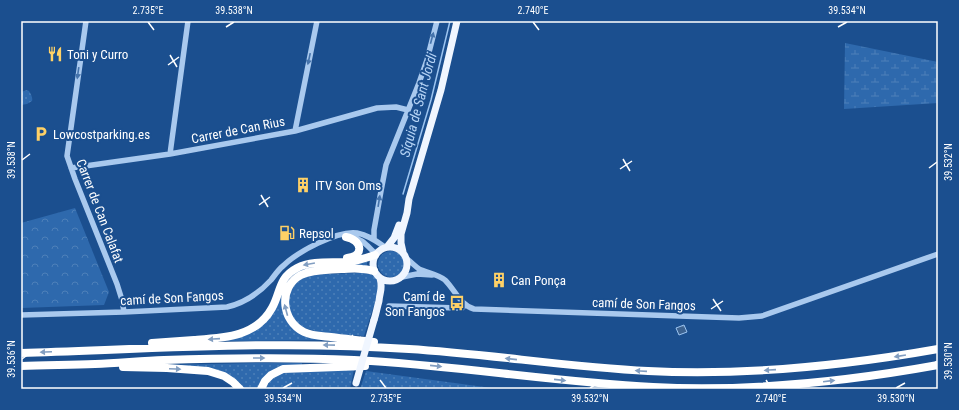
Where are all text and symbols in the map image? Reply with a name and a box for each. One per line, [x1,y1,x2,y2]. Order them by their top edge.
text: 2.735°E [132,5,164,16]
text: 39.538°N [215,5,253,16]
text: 2.740°E [517,5,549,16]
text: 39.534°N [828,5,866,16]
one-way arrow [430,32,436,45]
restaurant icon: Toni y Curro [46,45,64,63]
place label: Toni y Curro [67,47,128,62]
water label: Síquia de Sant Jordi [396,50,440,159]
one-way arrow [305,53,311,65]
one-way arrow [75,67,81,80]
street label: Carrer de Can Rius [190,114,286,146]
parking icon: Lowcostparking.es [32,125,50,143]
place label: Lowcostparking.es [53,127,150,142]
text: 39.538°N [6,141,17,179]
text: 39.532°N [943,143,954,181]
street label: Carrer de Can Calafat [73,157,127,265]
building icon: ITV Son Oms [294,176,312,194]
place label: ITV Son Oms [315,178,381,193]
one-way arrow [376,195,382,207]
fuel station icon: Repsol [278,224,296,242]
place label: Repsol [299,226,334,241]
one-way arrow [303,261,315,267]
building icon: Can Ponça [490,271,508,289]
place label: Can Ponça [511,273,566,288]
street label: camí de Son Fangos [120,288,224,308]
place label: Camí de Son Fangos [385,289,445,319]
bus stop icon: Camí de Son Fangos [448,294,466,312]
street label: camí de Son Fangos [592,295,696,313]
one-way arrow [283,303,289,315]
one-way arrow [208,335,220,342]
text: 39.536°N [6,340,17,378]
one-way arrow [322,342,335,348]
text: 39.530°N [943,342,954,380]
one-way arrow [39,349,52,355]
one-way arrow [893,353,906,359]
one-way arrow [253,355,265,362]
one-way arrow [505,356,517,362]
one-way arrow [430,363,442,369]
one-way arrow [169,365,181,372]
one-way arrow [634,367,647,374]
one-way arrow [764,367,776,374]
one-way arrow [554,377,566,383]
one-way arrow [823,378,835,384]
text: 39.534°N [264,393,302,404]
text: 2.735°E [370,393,402,404]
text: 39.532°N [571,393,609,404]
text: 2.740°E [755,393,787,404]
text: 39.530°N [877,393,915,404]

